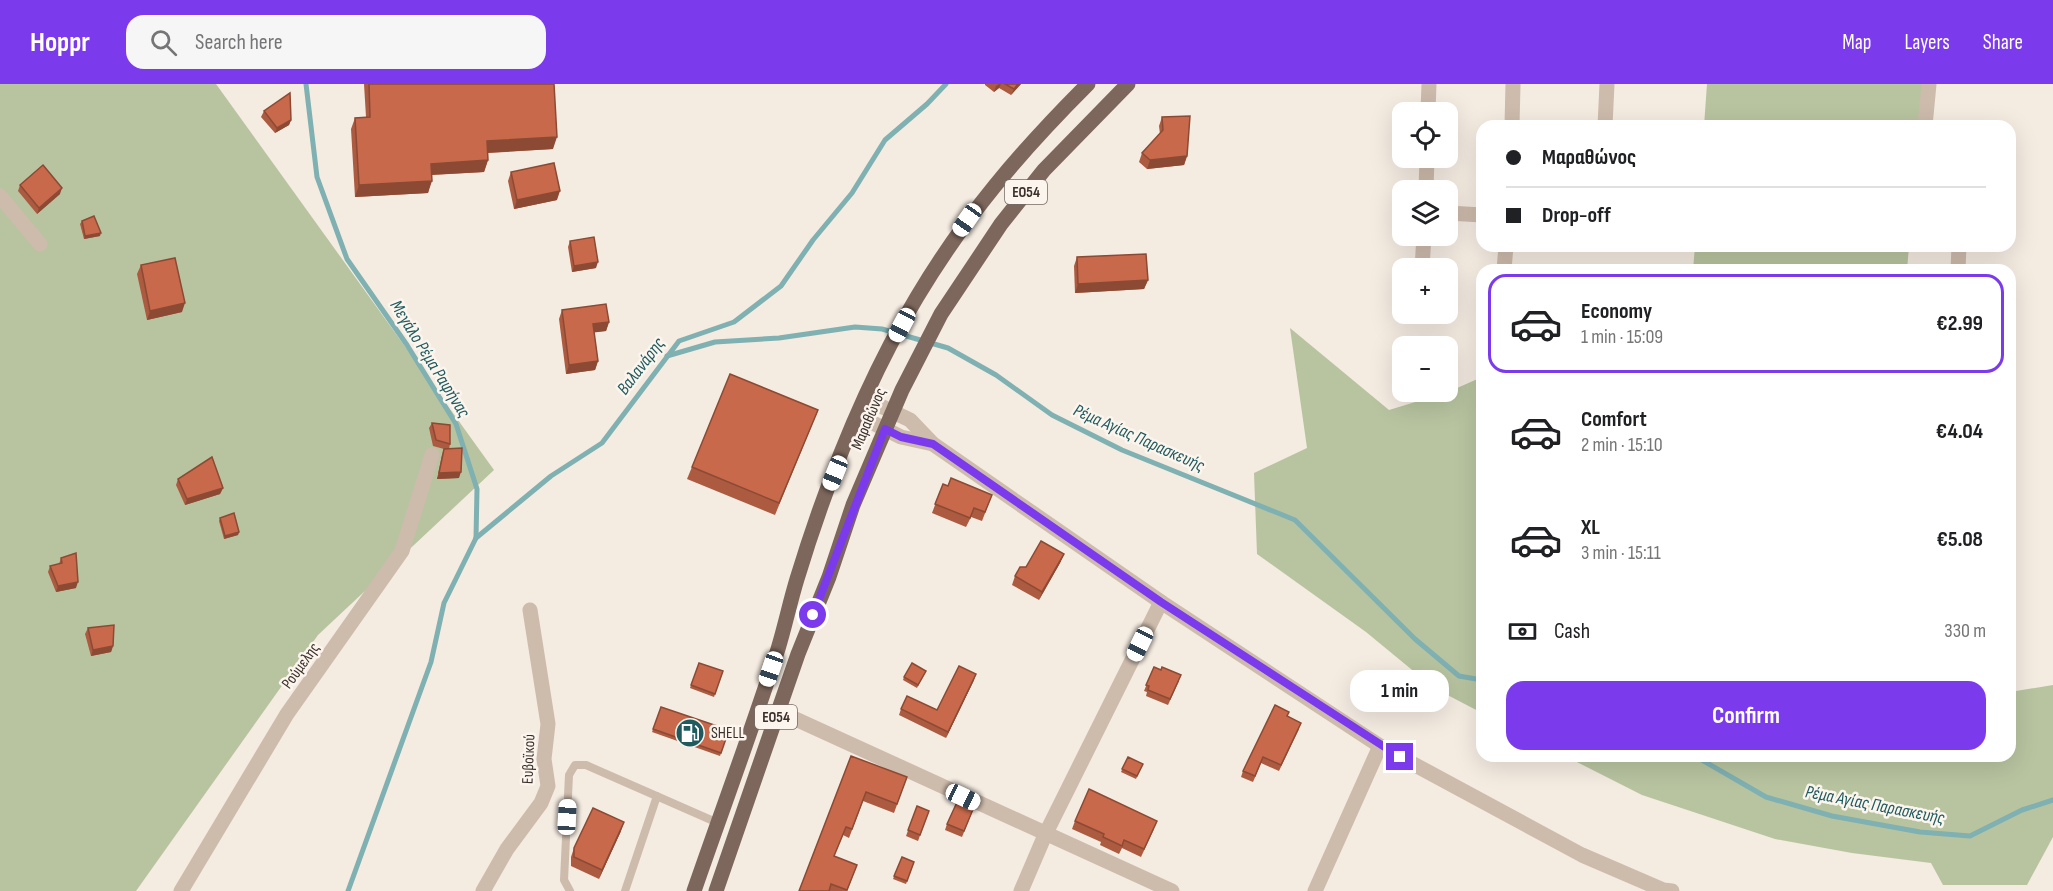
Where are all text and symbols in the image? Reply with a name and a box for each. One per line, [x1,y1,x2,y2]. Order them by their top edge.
search box [126,15,546,69]
text: Hoppr [30,26,90,59]
icon: search [147,26,180,59]
text: Search here [195,29,282,56]
text: Map [1842,30,1871,55]
text: Layers [1904,30,1950,55]
text: Share [1983,30,2023,55]
map controls [1392,102,1458,402]
button: locate [1392,102,1458,168]
text: Μαραθώνος [1542,144,1636,171]
road number: ΕΟ54 [1005,180,1047,204]
button: layers [1392,180,1458,246]
car [949,200,985,240]
text: Drop-off [1542,202,1611,229]
button: + [1392,258,1458,324]
water label: Μεγάλο Ρέμα Ραφήνας [385,296,475,422]
icon: car [1509,297,1563,351]
text: Economy [1581,298,1652,325]
car [886,305,918,345]
text: €2.99 [1936,310,1983,337]
text: 1 min · 15:09 [1581,325,1663,349]
water label: Βαλανάρης [613,333,669,399]
button: − [1392,336,1458,402]
street label: Μαραθώνος [848,385,890,453]
water label: Ρέμα Αγίας Παρασκευής [1070,400,1208,476]
icon: car [1509,405,1563,459]
text: Comfort [1581,406,1647,433]
text: €4.04 [1936,418,1983,445]
text: 2 min · 15:10 [1581,433,1663,457]
car [820,453,850,493]
icon: car [1509,513,1563,567]
text: XL [1581,514,1600,541]
text: €5.08 [1937,526,1983,553]
text: 3 min · 15:11 [1581,541,1661,565]
route start [799,601,826,628]
icon: cash [1506,615,1539,648]
text: Cash [1554,618,1590,645]
text: 330 m [1944,619,1986,643]
car [1124,624,1156,664]
street label: Ρούμελης [278,639,324,693]
car [757,649,785,689]
callout: 1 min [1350,670,1450,712]
text: 1 min [1381,679,1418,703]
button: Confirm [1506,681,1986,750]
road number: ΕΟ54 [755,705,797,729]
fuel station icon: SHELL [674,717,706,749]
place label: SHELL [711,724,744,743]
street label: Ευβοϊκού [519,734,539,784]
route end [1386,743,1413,770]
car [943,781,983,813]
water label: Ρέμα Αγίας Παρασκευής [1804,781,1947,829]
car [557,799,577,835]

